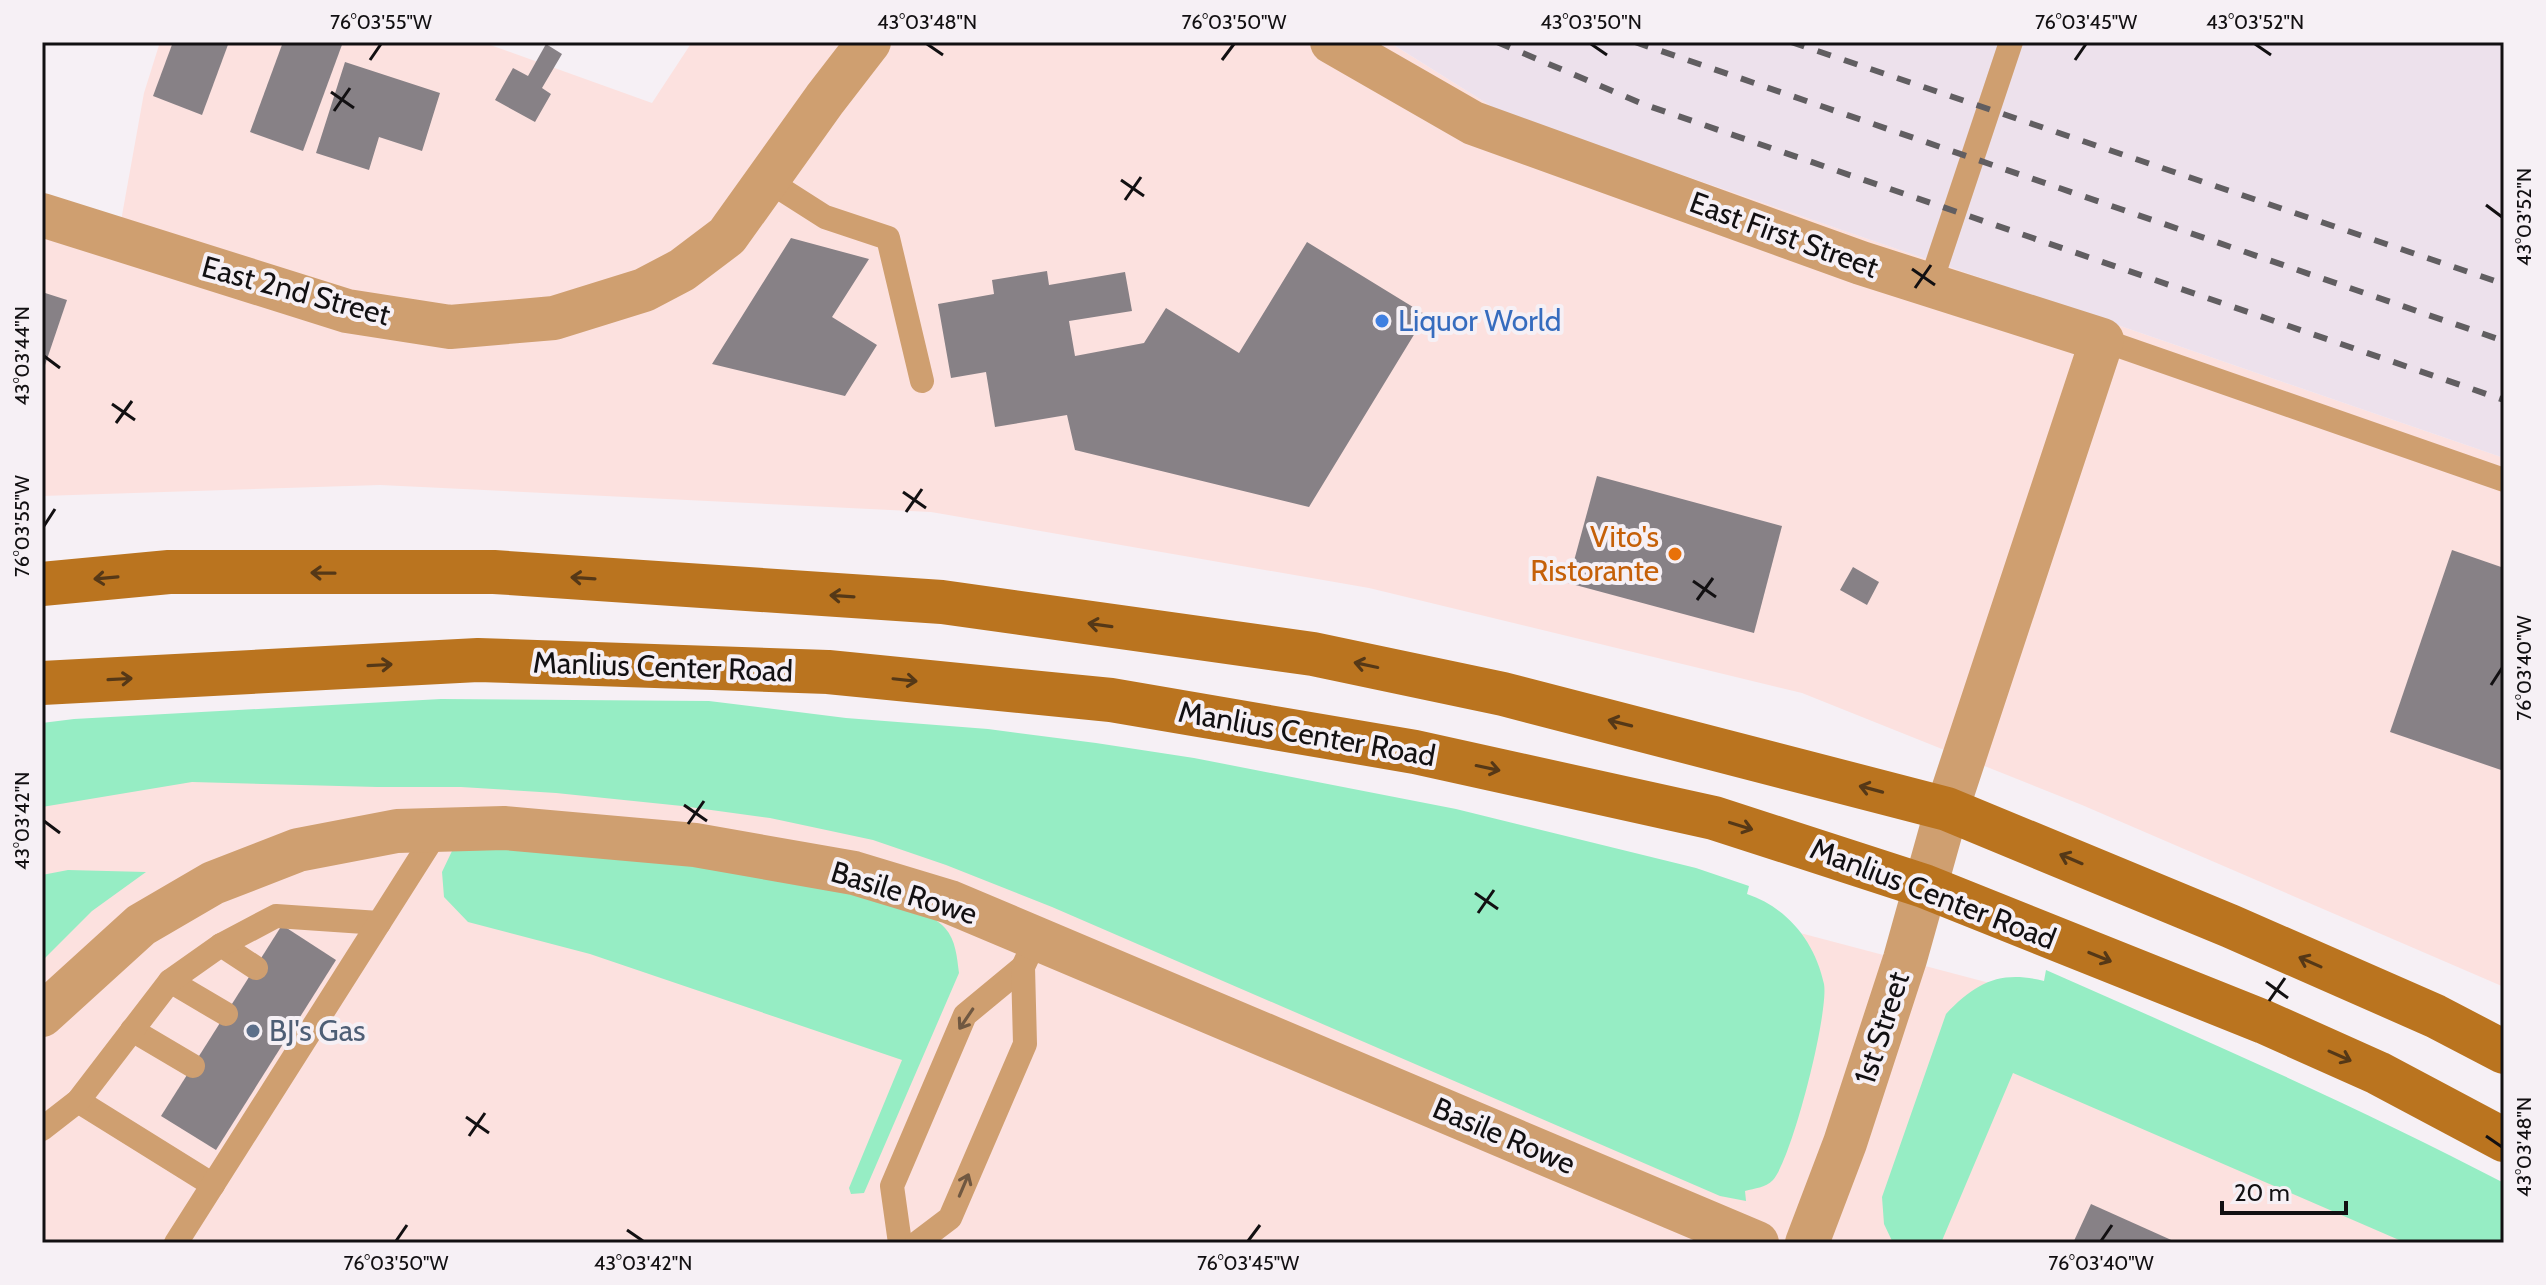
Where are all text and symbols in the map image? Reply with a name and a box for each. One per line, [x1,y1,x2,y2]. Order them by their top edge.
text: 76°03'55"W [330,10,432,34]
text: 43°03'48"N [877,10,977,34]
text: 76°03'50"W [1182,10,1287,34]
text: 43°03'50"N [1540,10,1642,34]
text: 76°03'45"W [2035,10,2137,34]
text: 43°03'52"N [2206,10,2304,34]
text: 43°03'52"N [2512,168,2536,266]
street label: East First Street [1685,183,1884,286]
street label: East 2nd Street [198,248,394,333]
place label: Liquor World [1398,302,1561,339]
text: 43°03'44"N [10,306,34,406]
marker: Liquor World [1373,312,1391,330]
text: 76°03'55"W [10,475,34,577]
place label: Vito's Ristorante [1530,518,1659,589]
marker: Vito's Ristorante [1666,545,1684,563]
one-way arrow [310,565,337,581]
one-way arrow [93,570,120,585]
one-way arrow [570,570,597,585]
one-way arrow [829,588,856,603]
text: 76°03'40"W [2512,615,2536,721]
one-way arrow [1087,617,1114,632]
street label: Manlius Center Road [532,643,794,690]
one-way arrow [1354,657,1380,672]
one-way arrow [366,658,393,673]
one-way arrow [106,671,133,686]
one-way arrow [891,673,918,688]
street label: Manlius Center Road [1176,693,1438,774]
one-way arrow [1608,714,1633,729]
one-way arrow [1474,761,1500,776]
text: 43°03'42"N [10,772,34,870]
one-way arrow [1859,781,1885,796]
one-way arrow [1728,820,1753,834]
street label: Manlius Center Road [1805,830,2061,957]
one-way arrow [2059,851,2084,866]
street label: Basile Rowe [827,853,982,932]
one-way arrow [2087,951,2112,966]
one-way arrow [2298,954,2322,969]
street label: 1st Street [1846,967,1917,1089]
one-way arrow [958,1008,974,1030]
place label: BJ's Gas [269,1012,366,1049]
marker: BJ's Gas [244,1022,262,1040]
one-way arrow [2328,1049,2352,1064]
street label: Basile Rowe [1427,1089,1581,1182]
text: 43°03'48"N [2512,1097,2536,1197]
scale bar [2222,1165,2346,1215]
one-way arrow [958,1173,973,1198]
text: 20 m [2234,1178,2290,1207]
text: 76°03'50"W [344,1251,449,1275]
text: 43°03'42"N [594,1251,692,1275]
text: 76°03'45"W [1197,1251,1299,1275]
text: 76°03'40"W [2048,1251,2154,1275]

